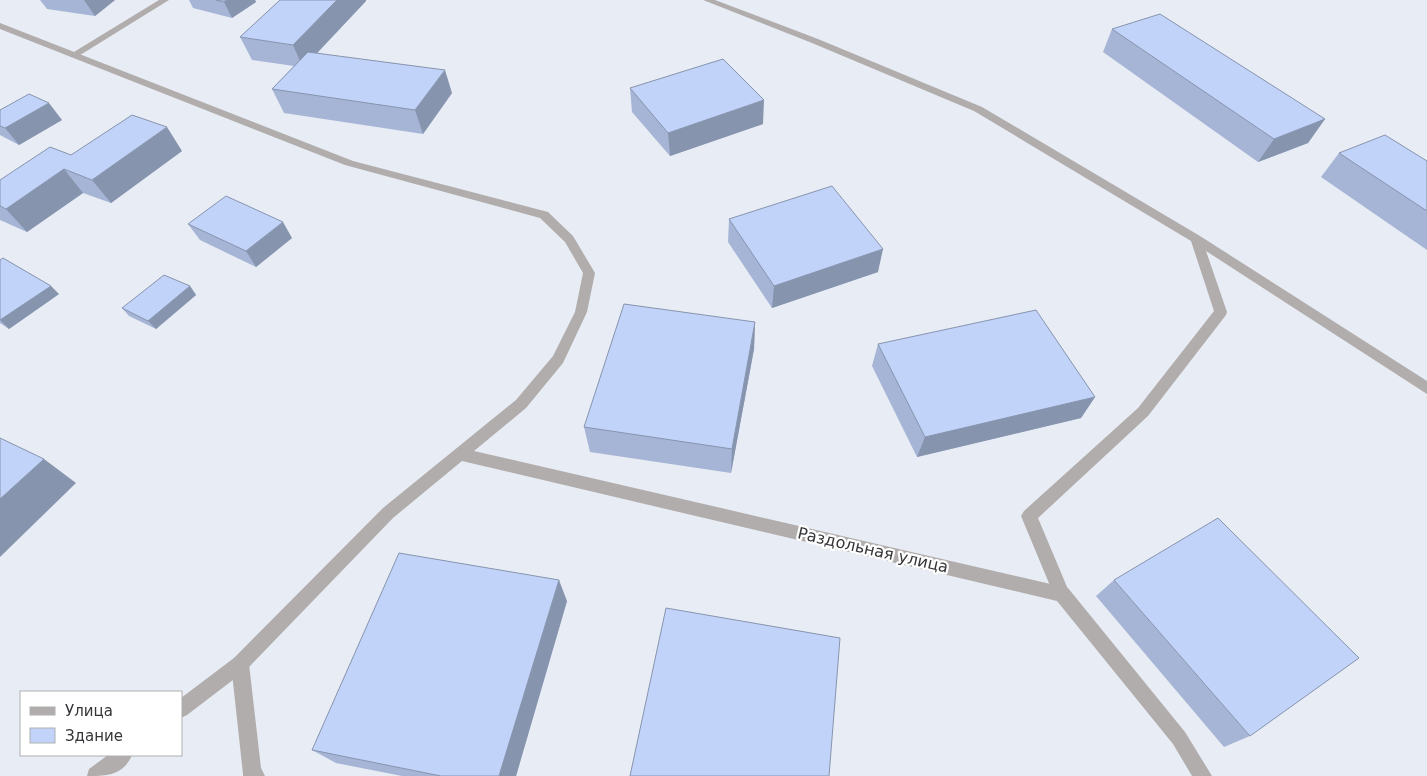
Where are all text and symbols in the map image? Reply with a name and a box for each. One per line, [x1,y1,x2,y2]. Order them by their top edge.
street label: Раздольная улица [796,523,950,577]
legend [20,691,182,756]
text: Улица [65,702,113,720]
text: Здание [65,727,123,745]

